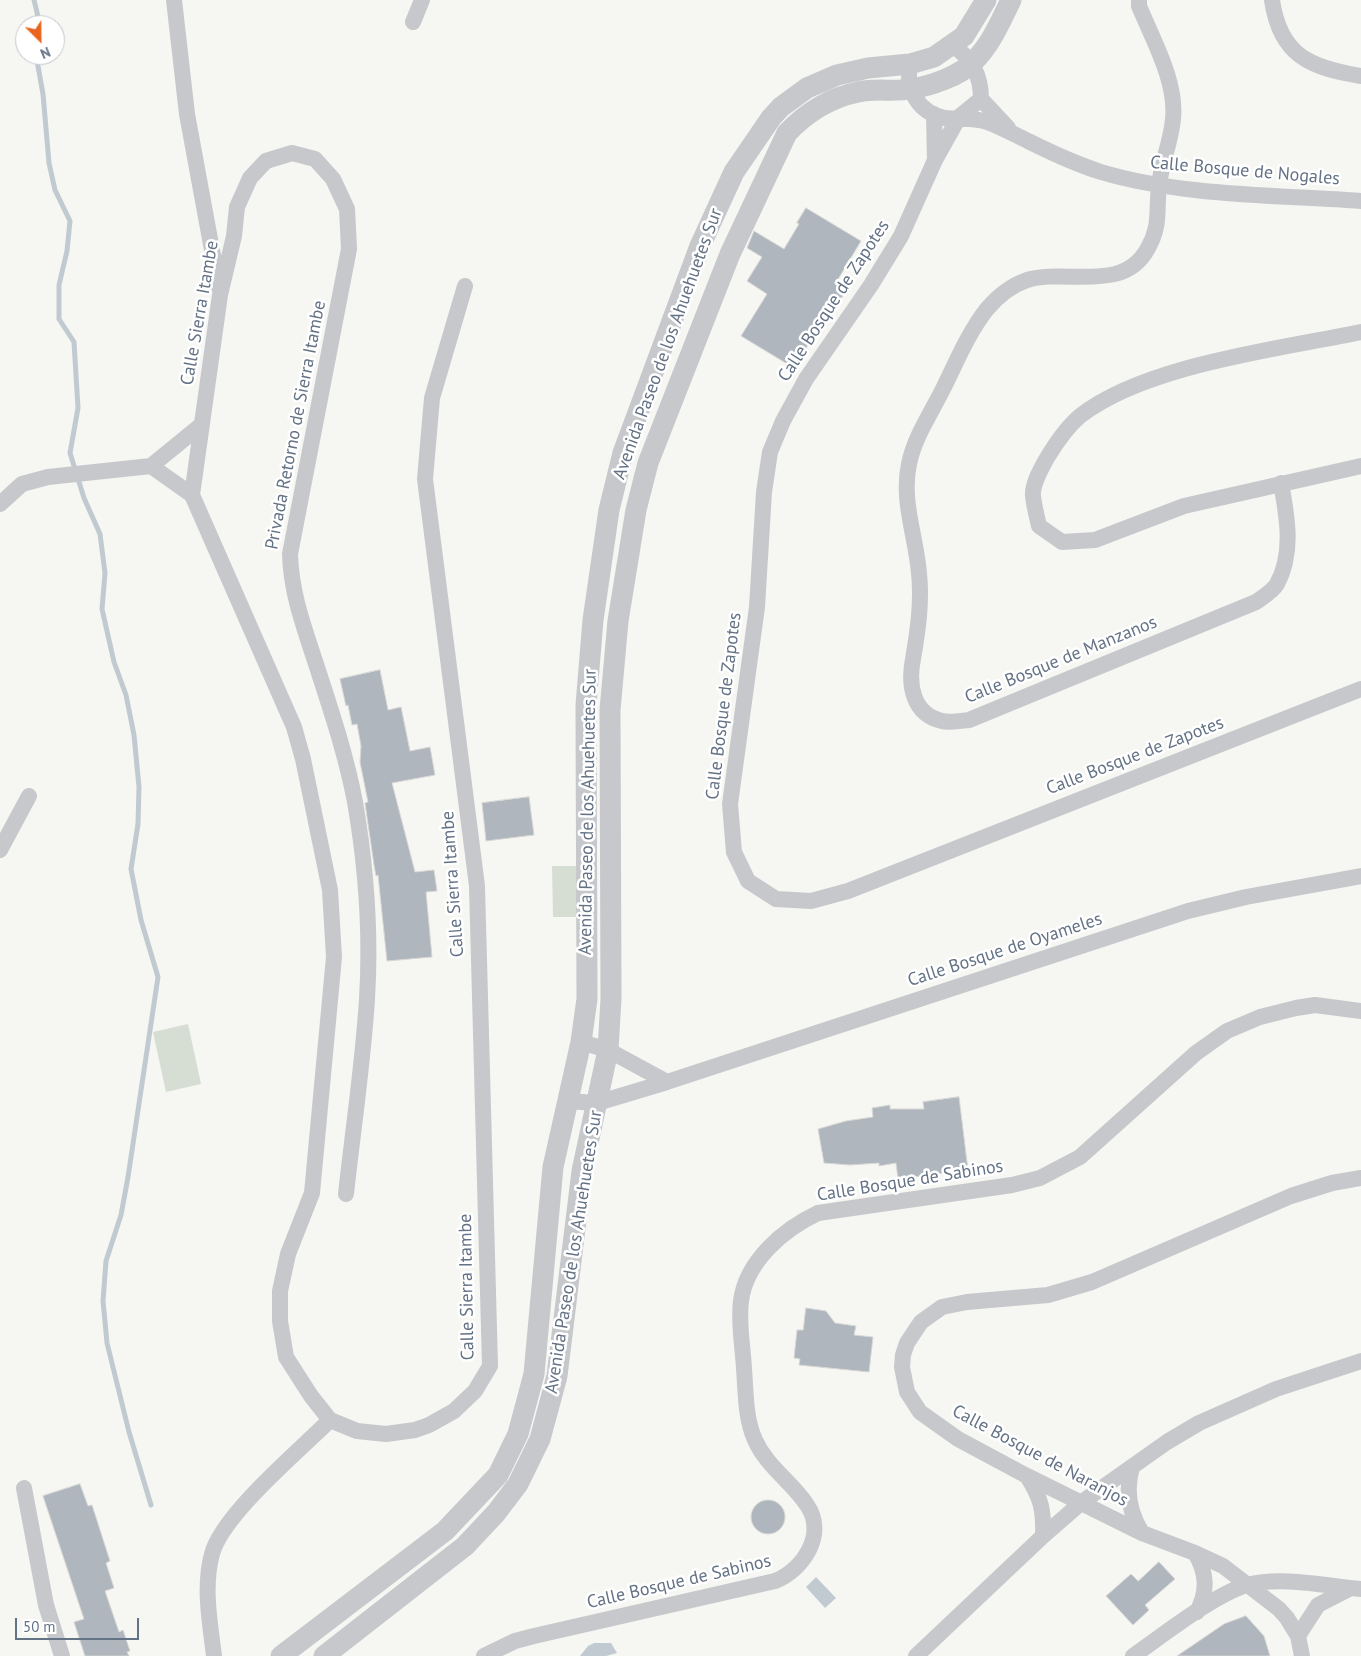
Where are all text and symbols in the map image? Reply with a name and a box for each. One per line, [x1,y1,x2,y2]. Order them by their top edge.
north arrow [15,15,65,65]
text: N [38,43,53,63]
street label: Calle Bosque de Nogales [1149,152,1341,190]
street label: Avenida Paseo de los Ahuehuetes Sur [609,206,727,482]
street label: Calle Bosque de Zapotes [774,216,894,386]
street label: Calle Sierra Itambe [177,239,223,387]
street label: Privada Retorno de Sierra Itambe [261,299,331,551]
street label: Calle Bosque de Zapotes [702,611,746,801]
street label: Calle Bosque de Manzanos [962,612,1160,708]
street label: Avenida Paseo de los Ahuehuetes Sur [575,669,601,955]
street label: Calle Bosque de Zapotes [1043,712,1227,800]
street label: Calle Sierra Itambe [437,810,469,958]
street label: Calle Bosque de Oyameles [905,908,1105,992]
street label: Avenida Paseo de los Ahuehuetes Sur [541,1109,607,1395]
street label: Calle Bosque de Sabinos [815,1156,1005,1206]
street label: Calle Sierra Itambe [455,1214,479,1360]
street label: Calle Bosque de Naranjos [948,1400,1132,1512]
street label: Calle Bosque de Sabinos [585,1550,773,1614]
scale bar [18,1608,141,1640]
text: 50 m [23,1617,56,1636]

